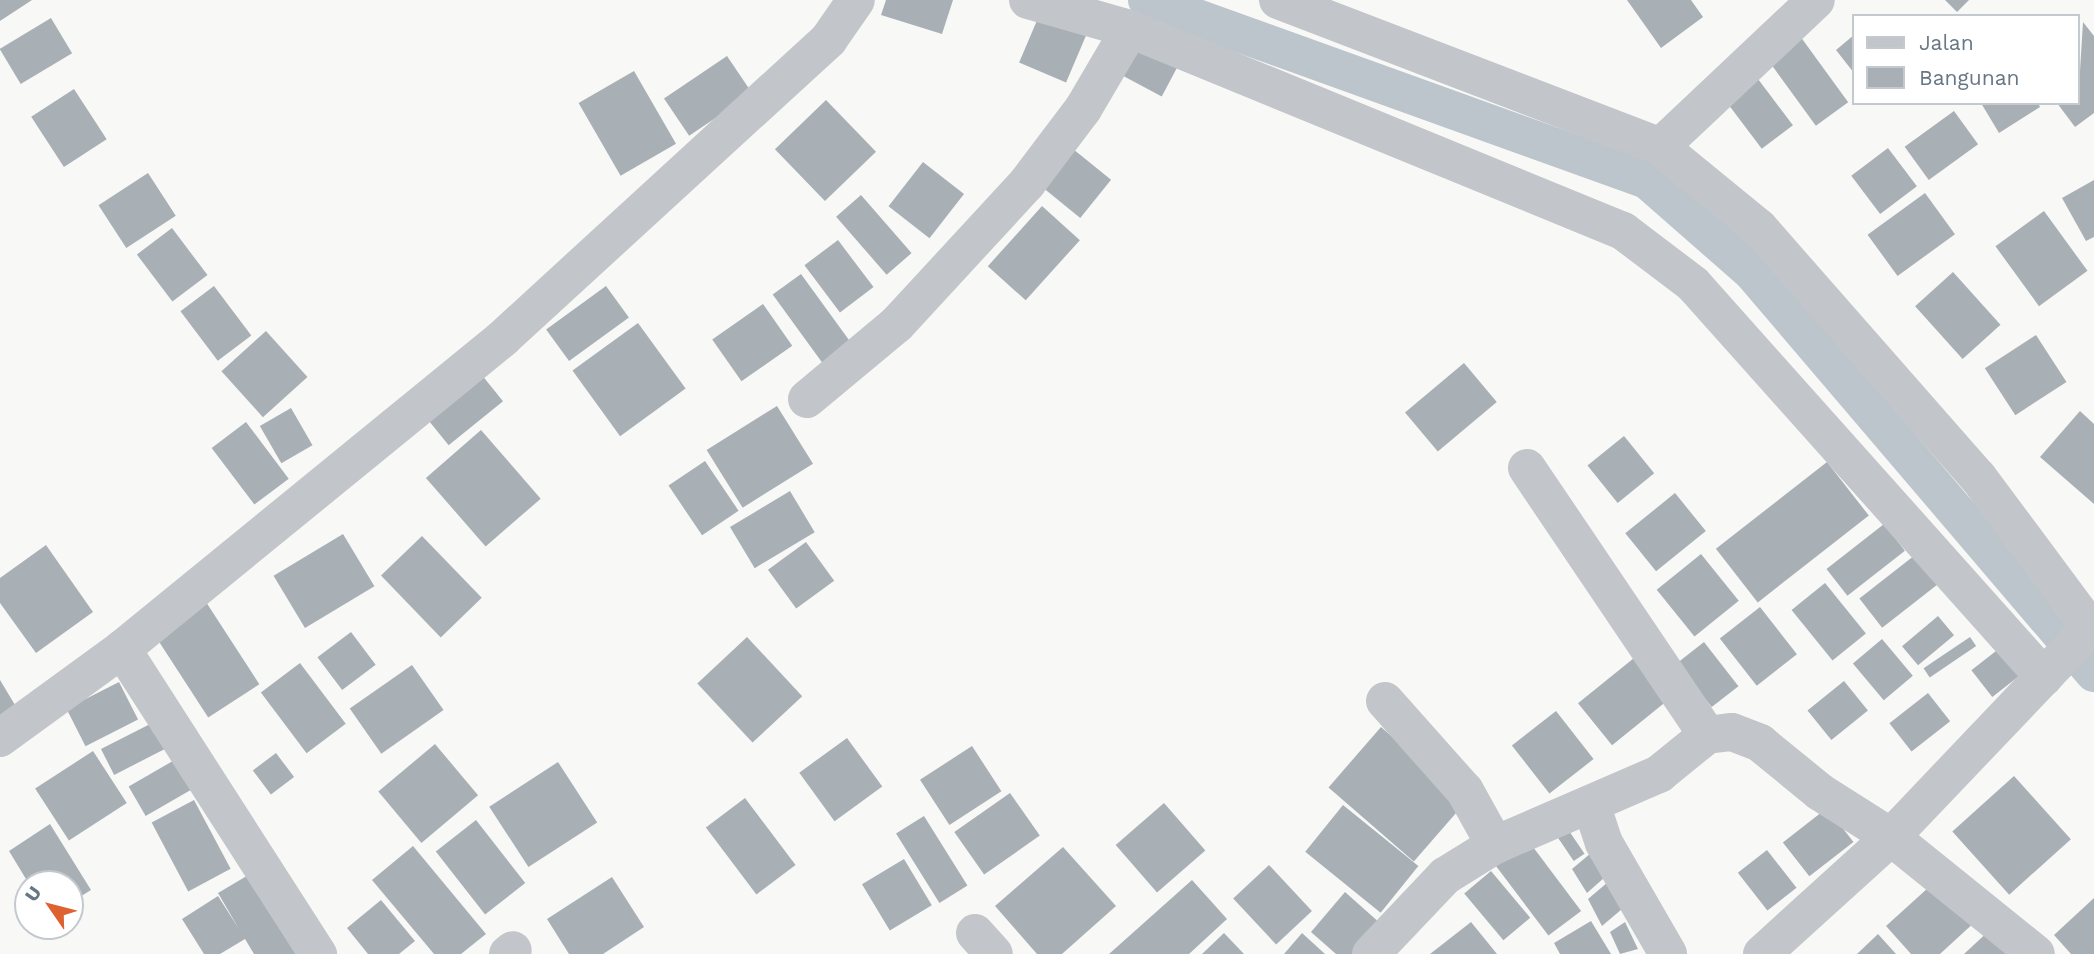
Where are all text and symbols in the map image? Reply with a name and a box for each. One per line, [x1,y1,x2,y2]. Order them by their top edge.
legend [1853,14,2080,105]
text: Jalan [1919,30,1974,55]
text: Bangunan [1919,65,2020,90]
north arrow [14,870,84,940]
text: U [20,882,46,906]

